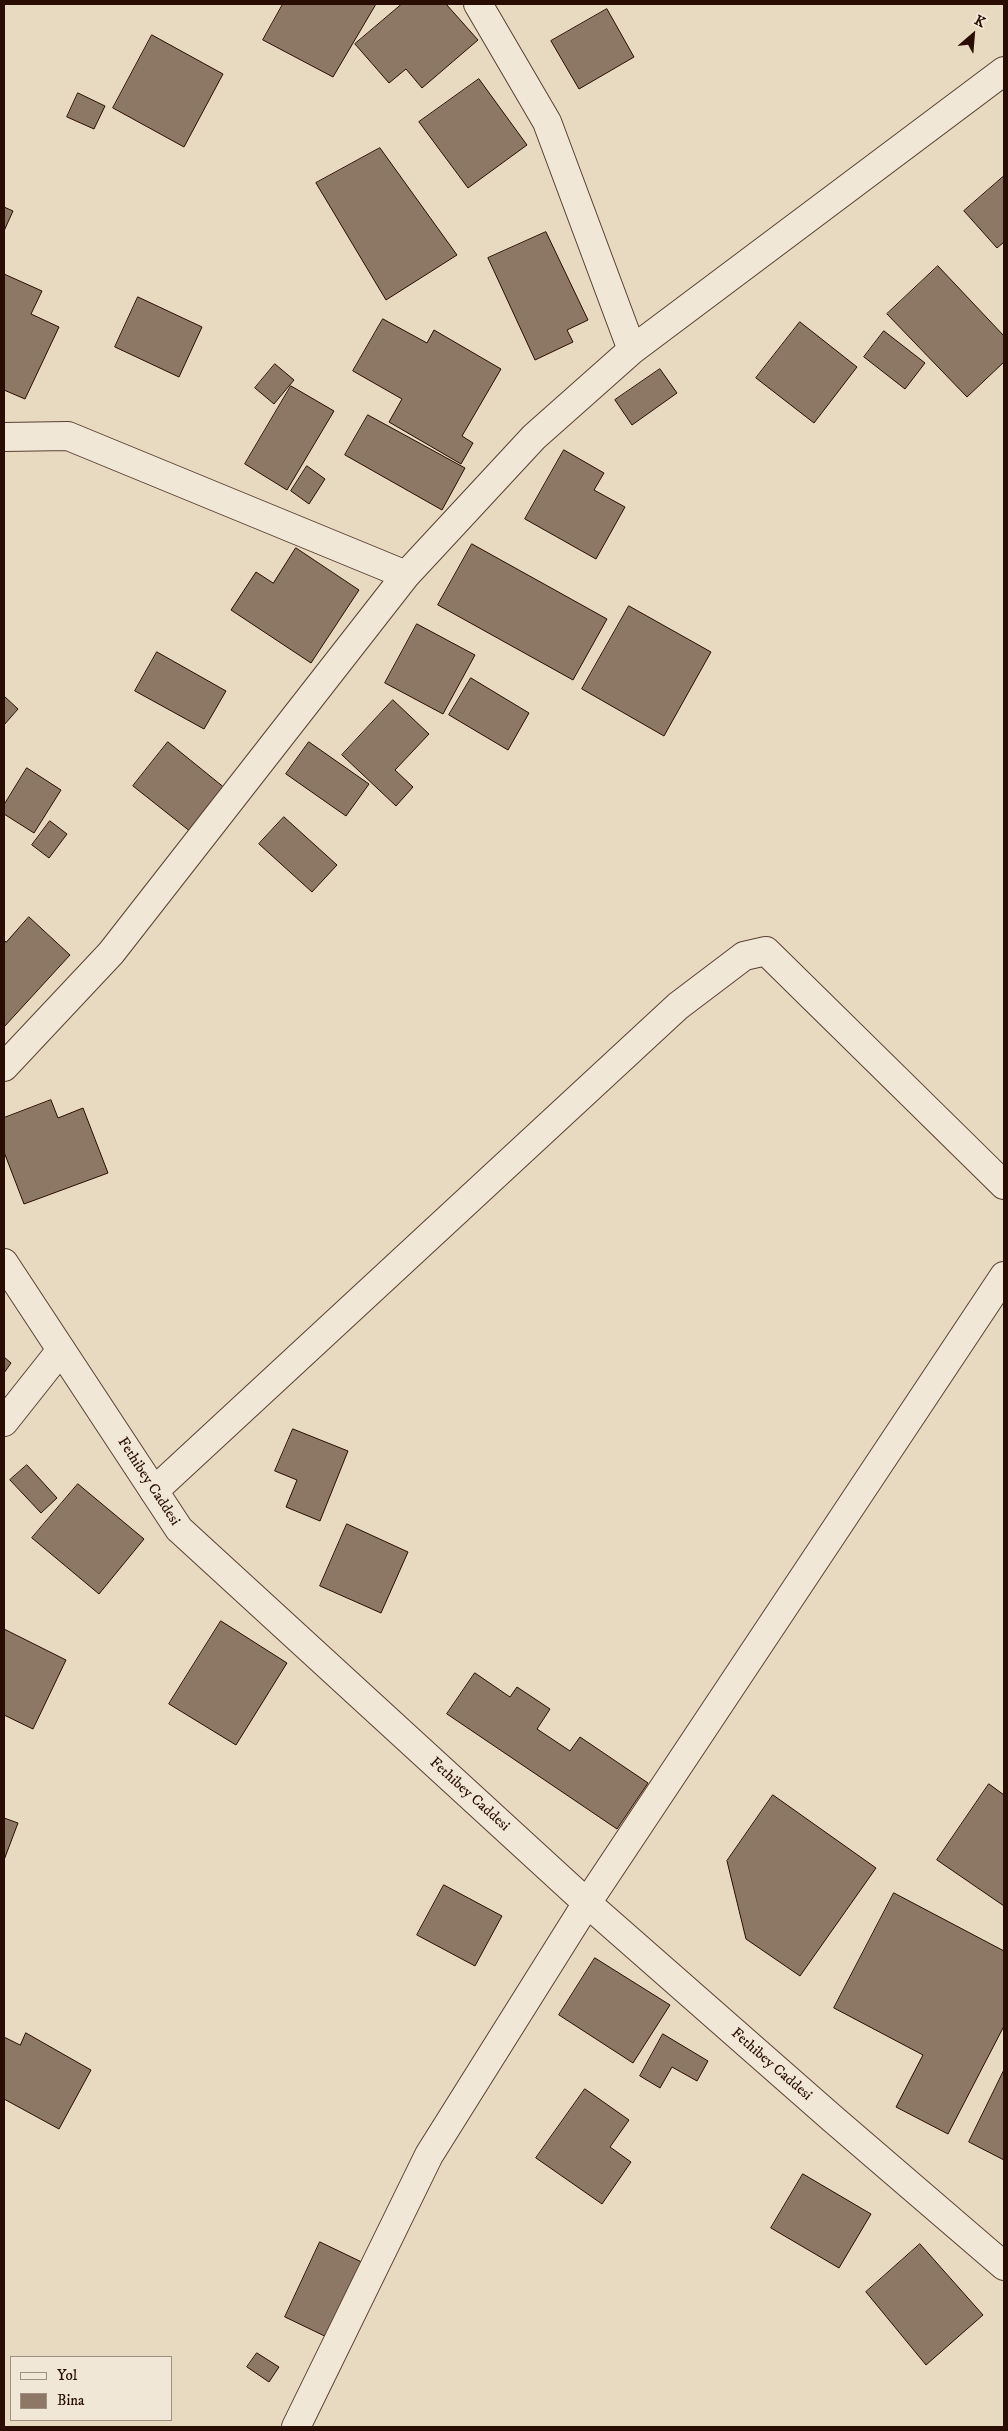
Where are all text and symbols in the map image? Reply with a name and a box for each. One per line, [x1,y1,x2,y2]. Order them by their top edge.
north arrow [948,10,998,60]
text: K [971,11,988,32]
street label: Fethibey Caddesi [113,1435,183,1529]
street label: Fethibey Caddesi [425,1754,513,1836]
street label: Fethibey Caddesi [727,2025,815,2105]
legend [10,2356,172,2421]
text: Yol [57,2366,77,2385]
text: Bina [57,2391,85,2410]

